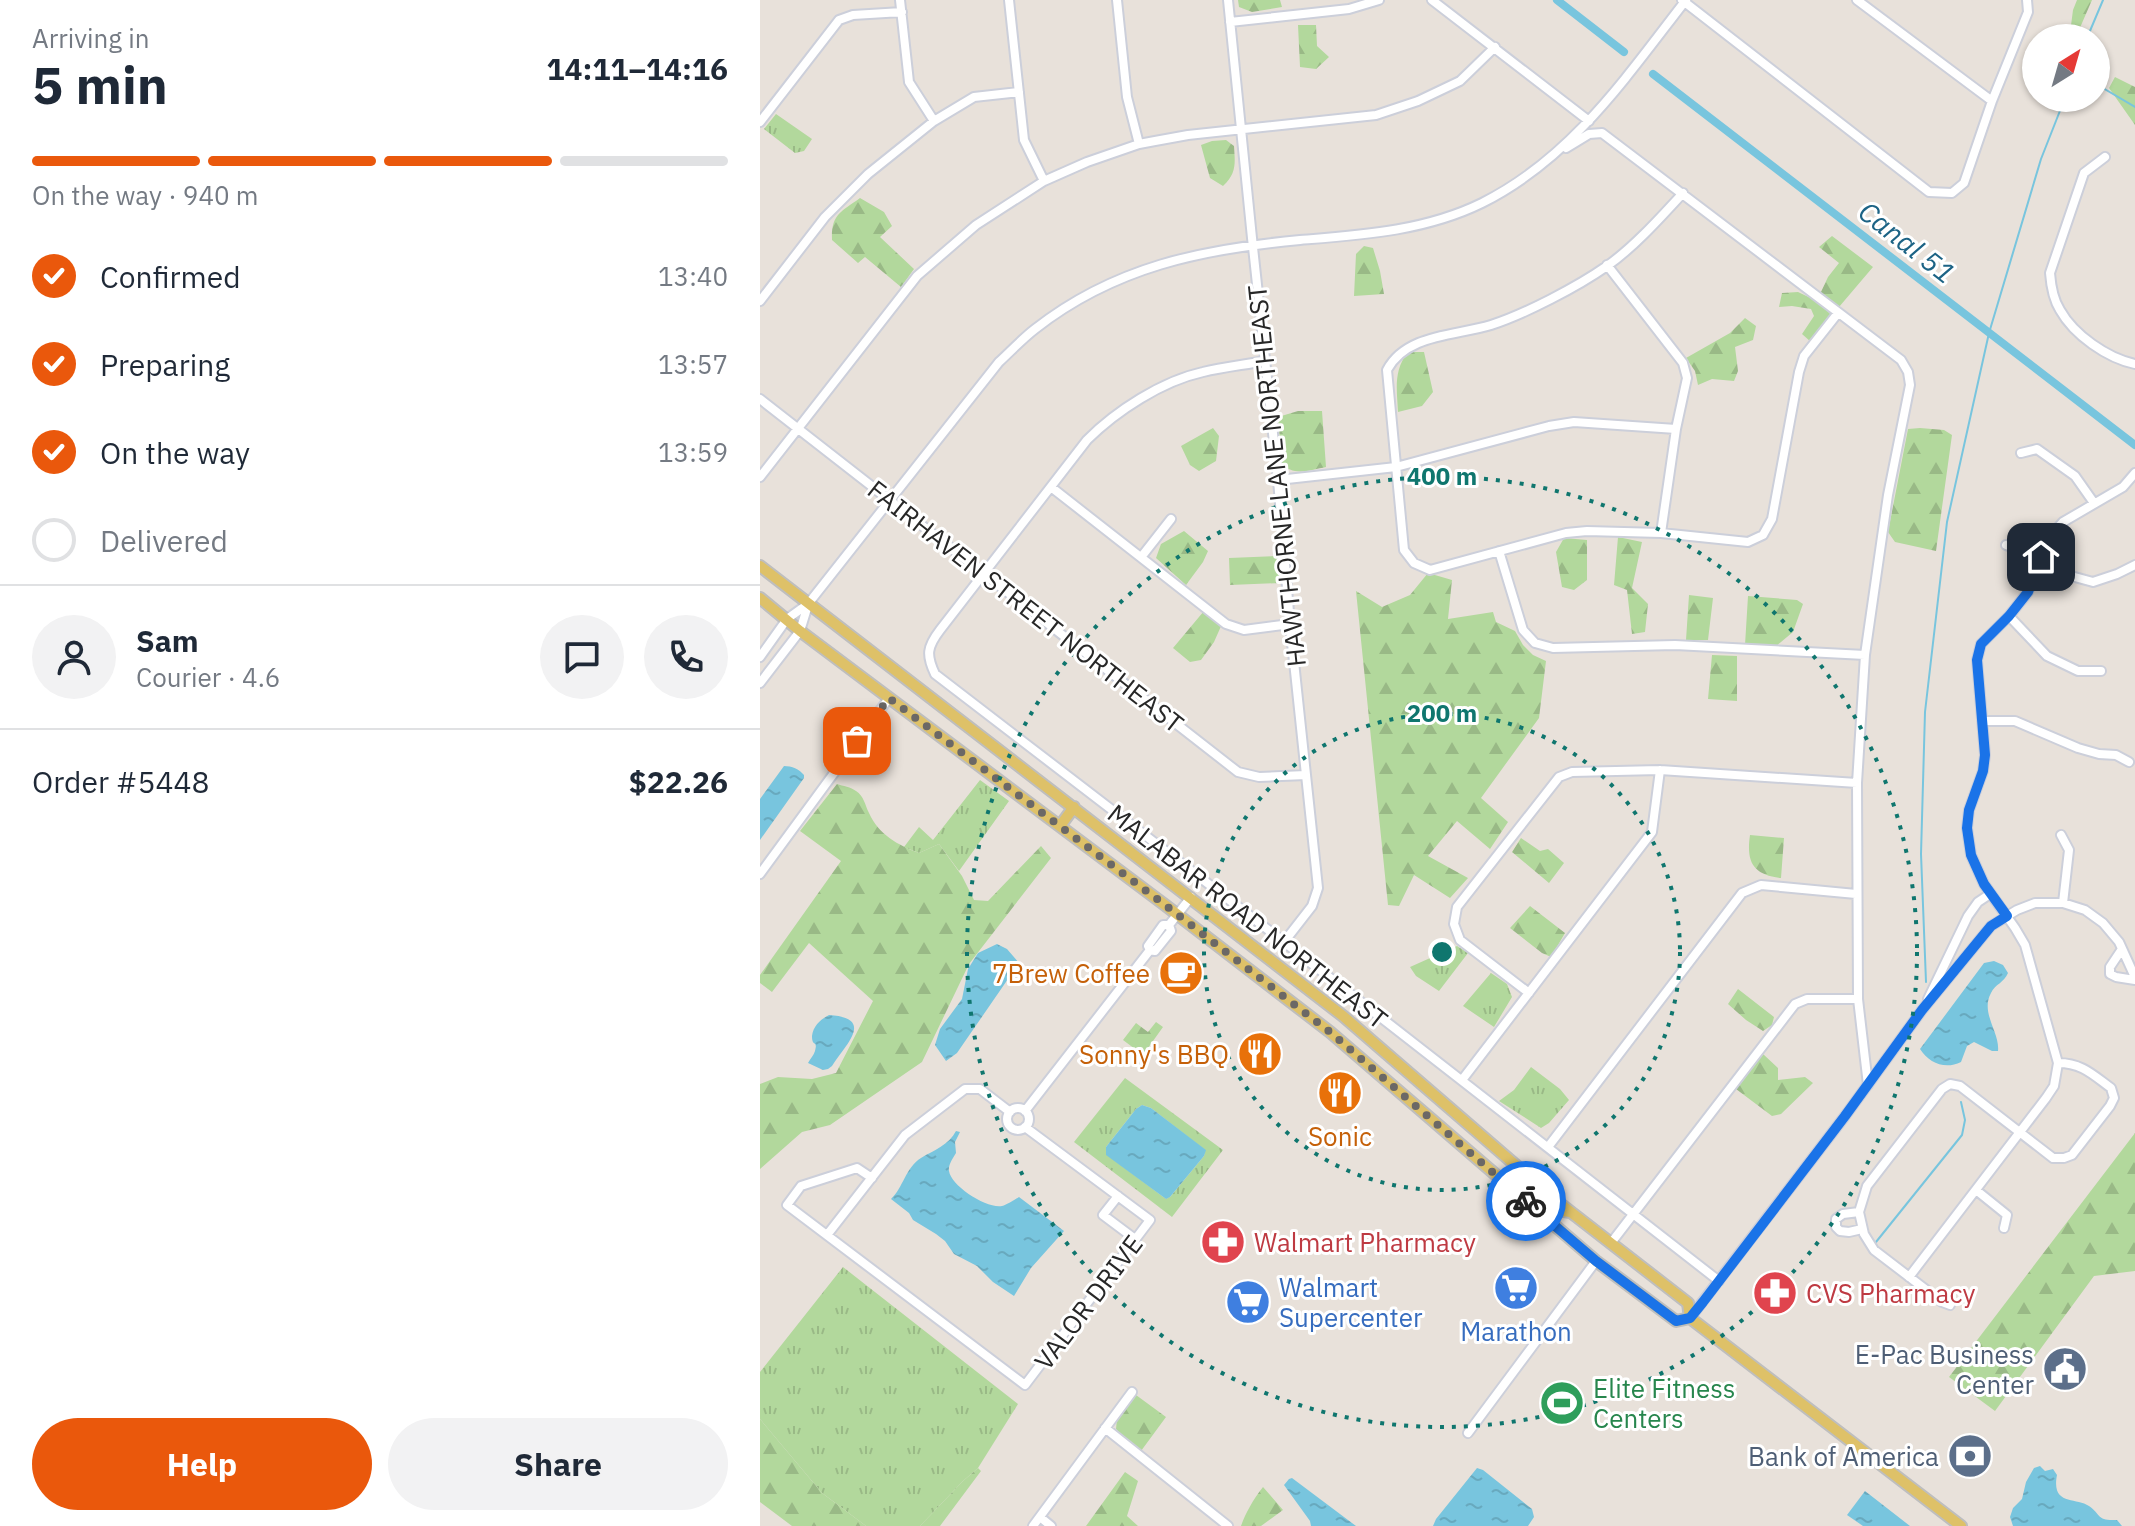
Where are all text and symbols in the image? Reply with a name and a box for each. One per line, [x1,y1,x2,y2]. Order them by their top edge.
text: Arriving in [32,21,149,55]
north arrow [2022,24,2110,112]
map controls [2022,24,2110,112]
text: 14:11–14:16 [547,49,728,88]
text: 5 min [32,51,168,118]
text: On the way · 940 m [32,178,258,212]
water label: Canal 51 [1851,193,1963,291]
icon: check [32,254,76,298]
text: Confirmed [100,257,241,296]
text: 13:40 [658,259,728,293]
street label: HAWTHORNE LANE NORTHEAST [1239,283,1313,669]
icon: check [32,342,76,386]
text: Preparing [100,345,230,384]
text: 13:57 [658,347,728,381]
icon: check [32,430,76,474]
text: On the way [100,433,250,472]
text: 13:59 [658,435,728,469]
text: 400 m [1407,460,1477,492]
street label: FAIRHAVEN STREET NORTHEAST [861,472,1191,740]
text: Delivered [100,521,228,560]
pin [2007,523,2075,591]
icon: home [2019,535,2063,579]
button: person [32,615,116,699]
button: chat [540,615,624,699]
button: phone [644,615,728,699]
text: Sam [136,621,199,660]
text: Courier · 4.6 [136,660,280,694]
text: 200 m [1407,697,1477,729]
pin [823,707,891,775]
icon: bag [835,719,879,763]
text: Order #5448 [32,762,209,801]
text: $22.26 [629,762,728,801]
street label: MALABAR ROAD NORTHEAST [1101,796,1395,1036]
centre of rings [1428,938,1456,966]
cafe icon: 7Brew Coffee [1157,949,1205,997]
place label: 7Brew Coffee [992,956,1150,990]
restaurant icon: Sonny's BBQ [1236,1030,1284,1078]
place label: Sonny's BBQ [1079,1037,1229,1071]
restaurant icon: Sonic [1316,1069,1364,1117]
place label: Sonic [1308,1119,1372,1153]
courier [1486,1161,1566,1241]
icon: bike [1504,1179,1548,1223]
pharmacy icon: Walmart Pharmacy [1199,1218,1247,1266]
place label: Walmart Pharmacy [1254,1225,1476,1259]
street label: VALOR DRIVE [1026,1228,1150,1376]
supermarket icon: Marathon [1492,1264,1540,1312]
pharmacy icon: CVS Pharmacy [1751,1269,1799,1317]
place label: Walmart Supercenter [1279,1270,1423,1334]
place label: CVS Pharmacy [1806,1276,1976,1310]
supermarket icon: Walmart Supercenter [1224,1278,1272,1326]
place label: Marathon [1460,1314,1572,1348]
place label: E-Pac Business Center [1855,1337,2034,1401]
public building icon: E-Pac Business Center [2041,1345,2089,1393]
place label: Elite Fitness Centers [1593,1371,1736,1435]
sports icon: Elite Fitness Centers [1538,1379,1586,1427]
button: Help [32,1418,372,1510]
button: Share [388,1418,728,1510]
bank icon: Bank of America [1946,1432,1994,1480]
place label: Bank of America [1748,1439,1939,1473]

